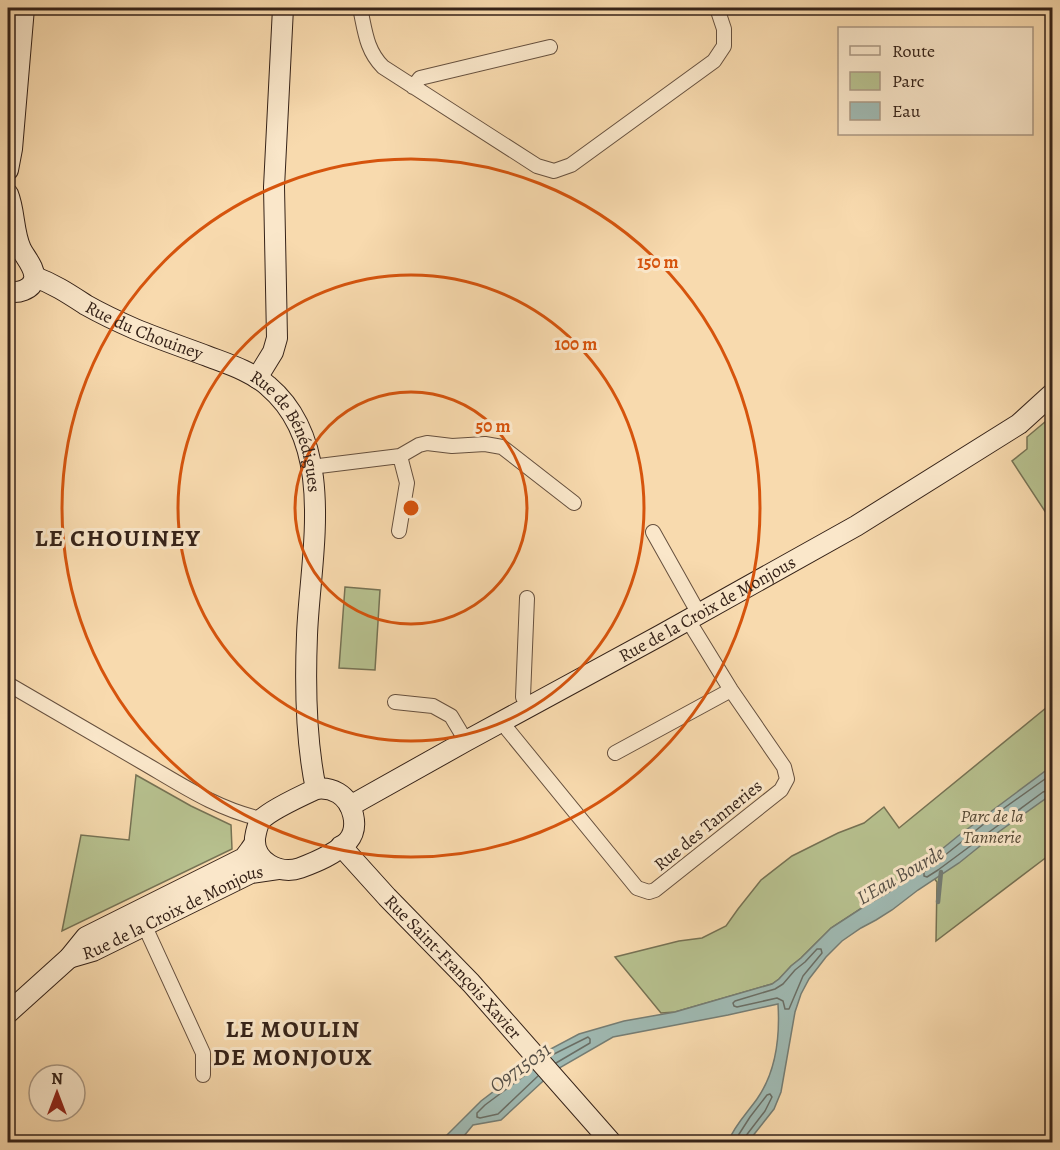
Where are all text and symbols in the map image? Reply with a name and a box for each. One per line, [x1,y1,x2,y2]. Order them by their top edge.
legend [838,27,1033,135]
text: Route [892,39,935,63]
text: Parc [892,69,924,93]
text: Eau [892,99,921,123]
text: 150 m [637,250,679,274]
street label: Rue du Chouiney [81,295,207,366]
text: 100 m [555,332,597,356]
street label: Rue de Bénédigues [246,365,326,493]
text: 50 m [476,414,510,438]
centre of rings [401,498,421,518]
district label: LE CHOUINEY [35,522,201,554]
street label: Rue de la Croix de Monjous [615,550,800,668]
street label: Rue des Tanneries [649,774,767,876]
park label: Parc de la Tannerie [961,804,1023,849]
water label: L'Eau Bourde [852,840,949,911]
street label: Rue de la Croix de Monjous [80,859,265,965]
street label: Rue Saint-François Xavier [379,889,527,1045]
district label: LE MOULIN DE MONJOUX [213,1013,373,1073]
water label: O9715031 [484,1036,557,1099]
north arrow [27,1063,87,1123]
text: N [51,1068,63,1090]

